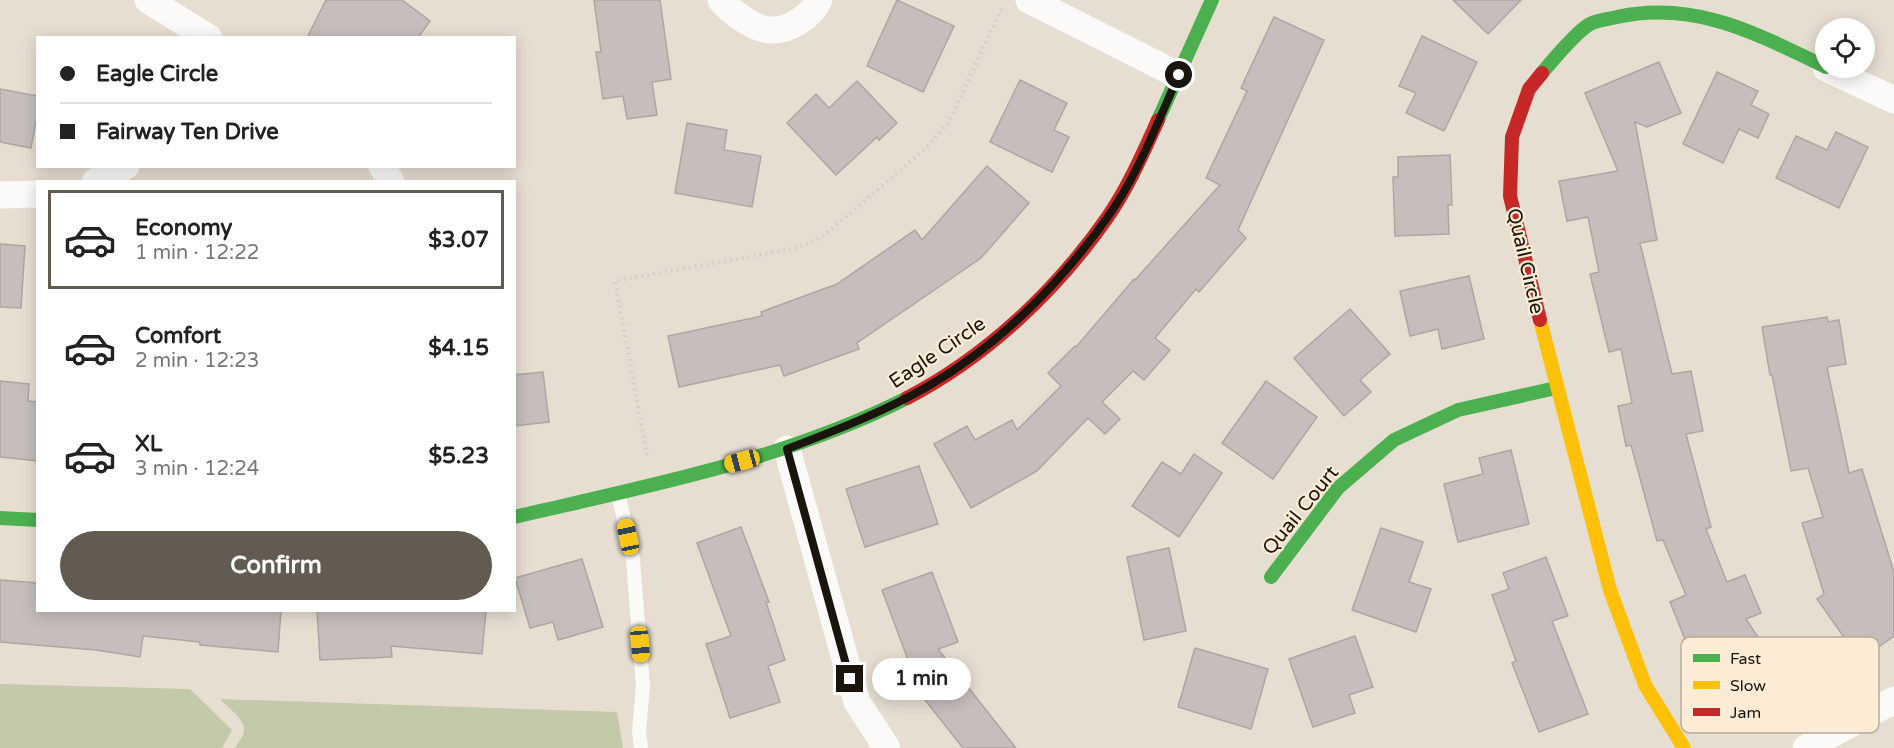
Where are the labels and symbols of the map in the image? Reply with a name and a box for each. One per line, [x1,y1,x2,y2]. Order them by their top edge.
route start [1165,61,1192,88]
street label: Quail Circle [1501,206,1549,316]
street label: Eagle Circle [885,312,990,394]
car [722,448,762,474]
street label: Quail Court [1258,461,1344,560]
car [615,518,641,556]
car [629,625,651,663]
legend [1681,637,1879,733]
text: Fast [1730,649,1761,669]
callout: 1 min [871,658,970,700]
route end [836,665,863,692]
text: Slow [1730,676,1766,696]
text: Jam [1730,703,1761,723]

